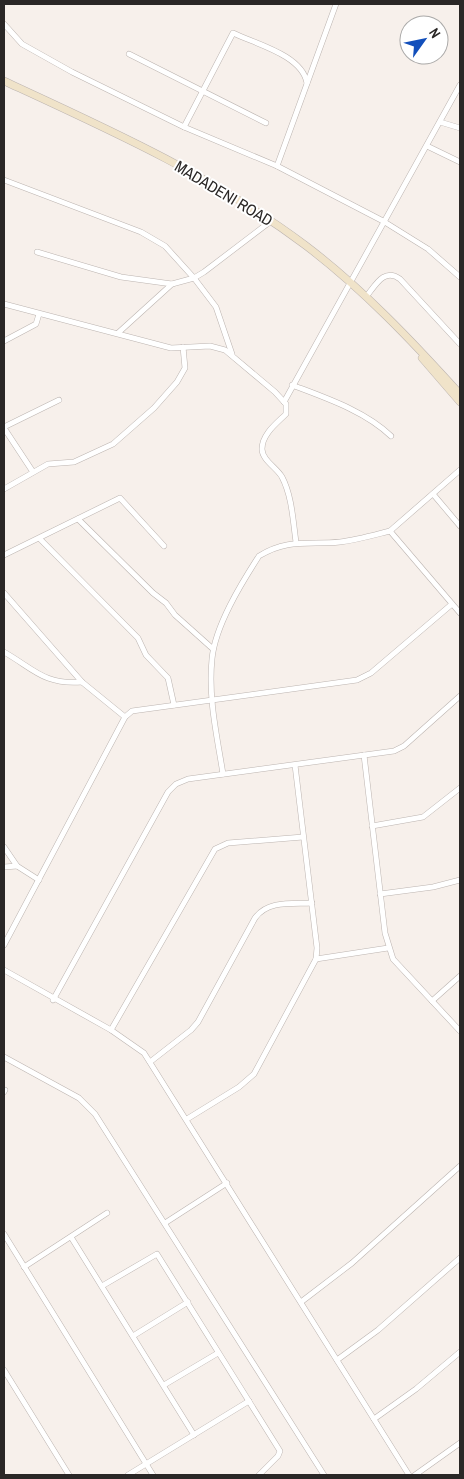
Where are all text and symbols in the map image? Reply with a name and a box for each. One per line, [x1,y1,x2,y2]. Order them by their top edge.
north arrow [399,15,449,65]
text: N [425,25,445,41]
street label: MADADENI ROAD [171,155,277,231]

